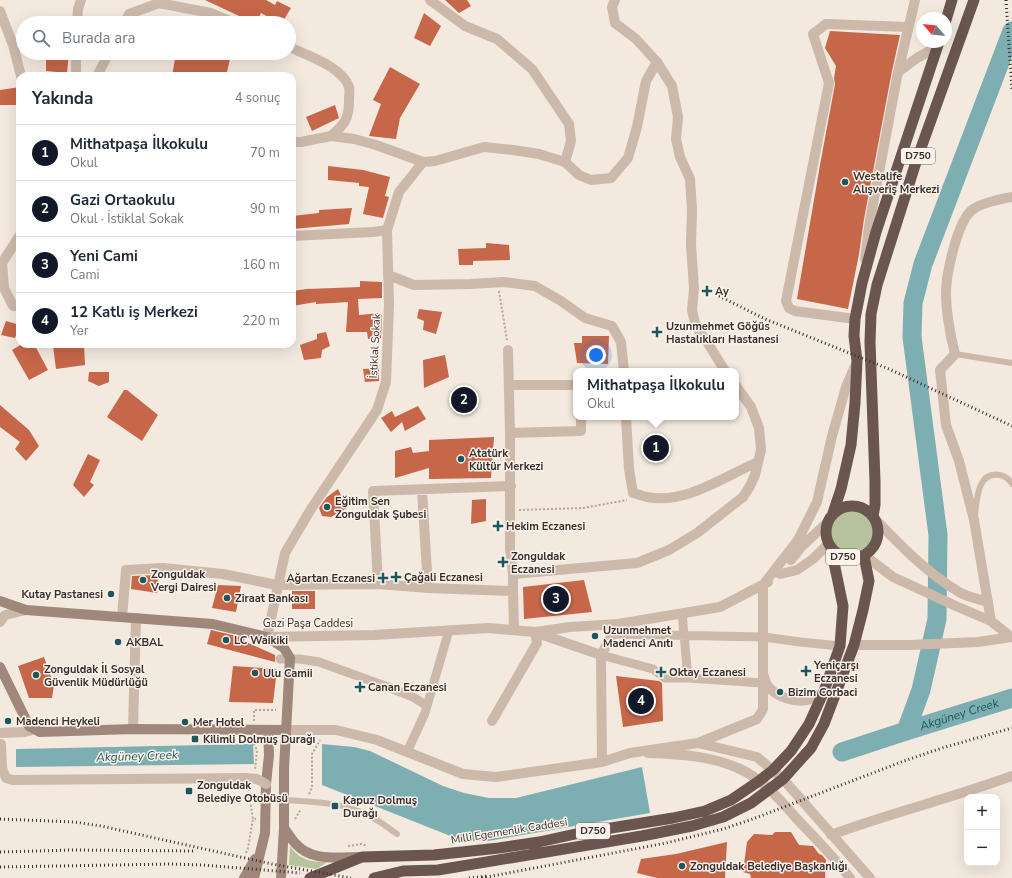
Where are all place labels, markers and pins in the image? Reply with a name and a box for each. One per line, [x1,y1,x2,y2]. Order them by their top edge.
place label: Westalife Alışveriş Merkezi [853,169,940,197]
marker: Westalife Alışveriş Merkezi [840,177,850,187]
place label: Ay [715,284,729,299]
marker: Ay [702,286,712,296]
place label: Uzunmehmet Göğüs Hastalıkları Hastanesi [666,319,779,347]
marker: Uzunmehmet Göğüs Hastalıkları Hastanesi [651,326,663,338]
pin: 2 [451,385,477,415]
pin: 1 [643,433,669,463]
place label: Atatürk Kültür Merkezi [469,446,544,474]
marker: Atatürk Kültür Merkezi [456,454,466,464]
place label: Eğitim Sen Zonguldak Şubesi [335,494,426,522]
marker: Eğitim Sen Zonguldak Şubesi [322,502,332,512]
place label: Hekim Eczanesi [506,519,585,534]
marker: Hekim Eczanesi [493,521,503,531]
place label: Zonguldak Eczanesi [511,549,566,577]
marker: Zonguldak Eczanesi [498,557,508,567]
place label: Zonguldak Vergi Dairesi [150,567,217,595]
place label: Çağali Eczanesi [404,570,483,585]
place label: Ağartan Eczanesi [286,571,375,586]
marker: Çağali Eczanesi [391,572,401,582]
marker: Ağartan Eczanesi [378,573,388,583]
marker: Zonguldak Vergi Dairesi [138,575,148,585]
pin: 3 [543,584,569,614]
place label: Kutay Pastanesi [21,587,103,602]
marker: Kutay Pastanesi [106,589,116,599]
place label: Ziraat Bankası [235,591,308,606]
marker: Ziraat Bankası [222,593,232,603]
place label: Uzunmehmet Madenci Anıtı [603,623,673,651]
marker: Uzunmehmet Madenci Anıtı [590,631,600,641]
place label: LC Waikiki [234,633,288,648]
place label: AKBAL [126,635,163,650]
marker: LC Waikiki [221,635,231,645]
marker: AKBAL [113,637,123,647]
place label: Yeniçarşı Eczanesi [813,658,859,686]
place label: Zonguldak İl Sosyal Güvenlik Müdürlüğü [44,661,148,690]
place label: Oktay Eczanesi [669,665,746,680]
place label: Ulu Camii [263,666,313,681]
marker: Yeniçarşı Eczanesi [801,666,811,676]
marker: Oktay Eczanesi [656,667,666,677]
marker: Ulu Camii [250,668,260,678]
marker: Zonguldak İl Sosyal Güvenlik Müdürlüğü [31,670,41,680]
place label: Canan Eczanesi [368,680,447,695]
marker: Canan Eczanesi [355,682,365,692]
place label: Bizim Corbaci [788,685,858,700]
pin: 4 [628,686,654,716]
marker: Bizim Corbaci [775,687,785,697]
place label: Madenci Heykeli [16,714,100,729]
place label: Mer Hotel [193,715,245,730]
marker: Madenci Heykeli [3,716,13,726]
marker: Mer Hotel [180,717,190,727]
place label: Kilimli Dolmuş Durağı [203,732,316,747]
marker: Kilimli Dolmuş Durağı [190,734,200,744]
place label: Zonguldak Belediye Otobüsü [197,778,288,806]
marker: Zonguldak Belediye Otobüsü [184,786,194,796]
place label: Kapuz Dolmuş Durağı [343,793,417,821]
marker: Kapuz Dolmuş Durağı [330,801,340,811]
place label: Zonguldak Belediye Başkanlığı [690,859,848,874]
marker: Zonguldak Belediye Başkanlığı [677,861,687,871]

